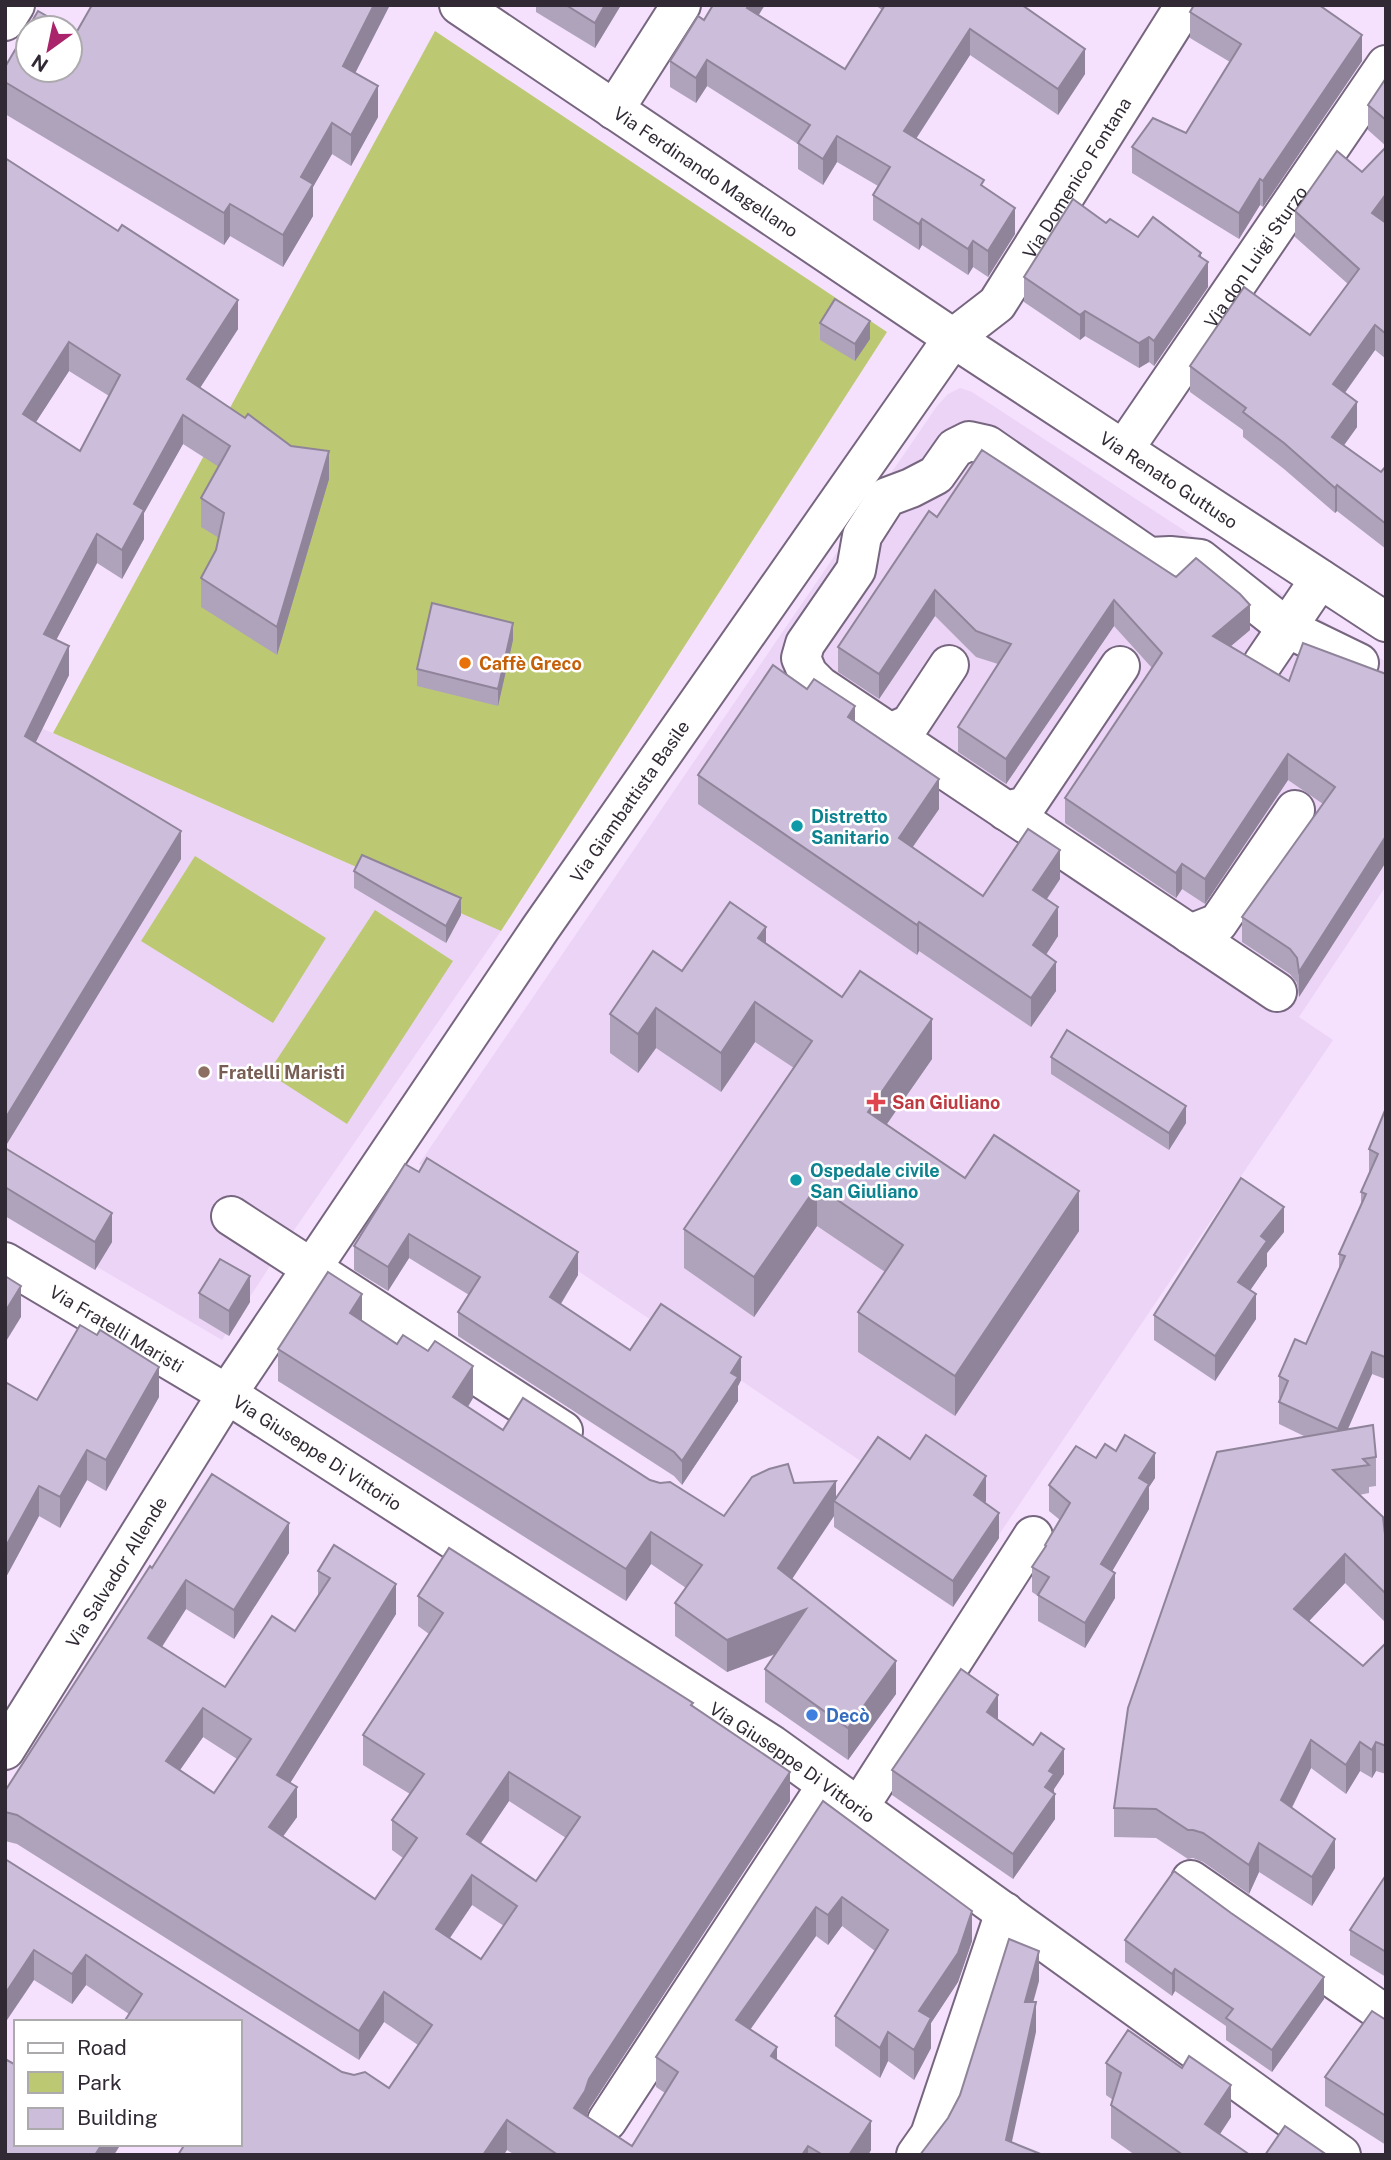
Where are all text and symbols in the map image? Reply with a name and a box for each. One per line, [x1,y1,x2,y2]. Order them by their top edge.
north arrow [14,14,84,84]
text: N [28,50,52,77]
street label: Via Domenico Fontana [1018,93,1135,262]
street label: Via Ferdinando Magellano [610,102,802,241]
street label: Via don Luigi Sturzo [1200,182,1311,331]
street label: Via Renato Guttuso [1096,427,1242,532]
place label: Caffè Greco [479,653,582,674]
marker: Caffè Greco [457,655,473,671]
street label: Via Giambattista Basile [565,716,693,886]
place label: Distretto Sanitario [811,806,889,848]
marker: Distretto Sanitario [789,818,805,834]
place label: Fratelli Maristi [218,1062,345,1083]
marker: Fratelli Maristi [196,1064,212,1080]
marker: San Giuliano [866,1092,886,1112]
place label: San Giuliano [892,1092,1000,1113]
place label: Ospedale civile San Giuliano [810,1160,940,1202]
marker: Ospedale civile San Giuliano [788,1172,804,1188]
street label: Via Fratelli Maristi [46,1281,187,1376]
street label: Via Giuseppe Di Vittorio [229,1390,406,1514]
street label: Via Salvador Allende [61,1493,171,1651]
street label: Via Giuseppe Di Vittorio [706,1697,879,1826]
place label: Decò [826,1705,870,1726]
marker: Decò [804,1707,820,1723]
legend [14,2020,242,2146]
text: Road [77,2035,127,2060]
text: Park [77,2070,122,2095]
text: Building [77,2105,158,2130]

